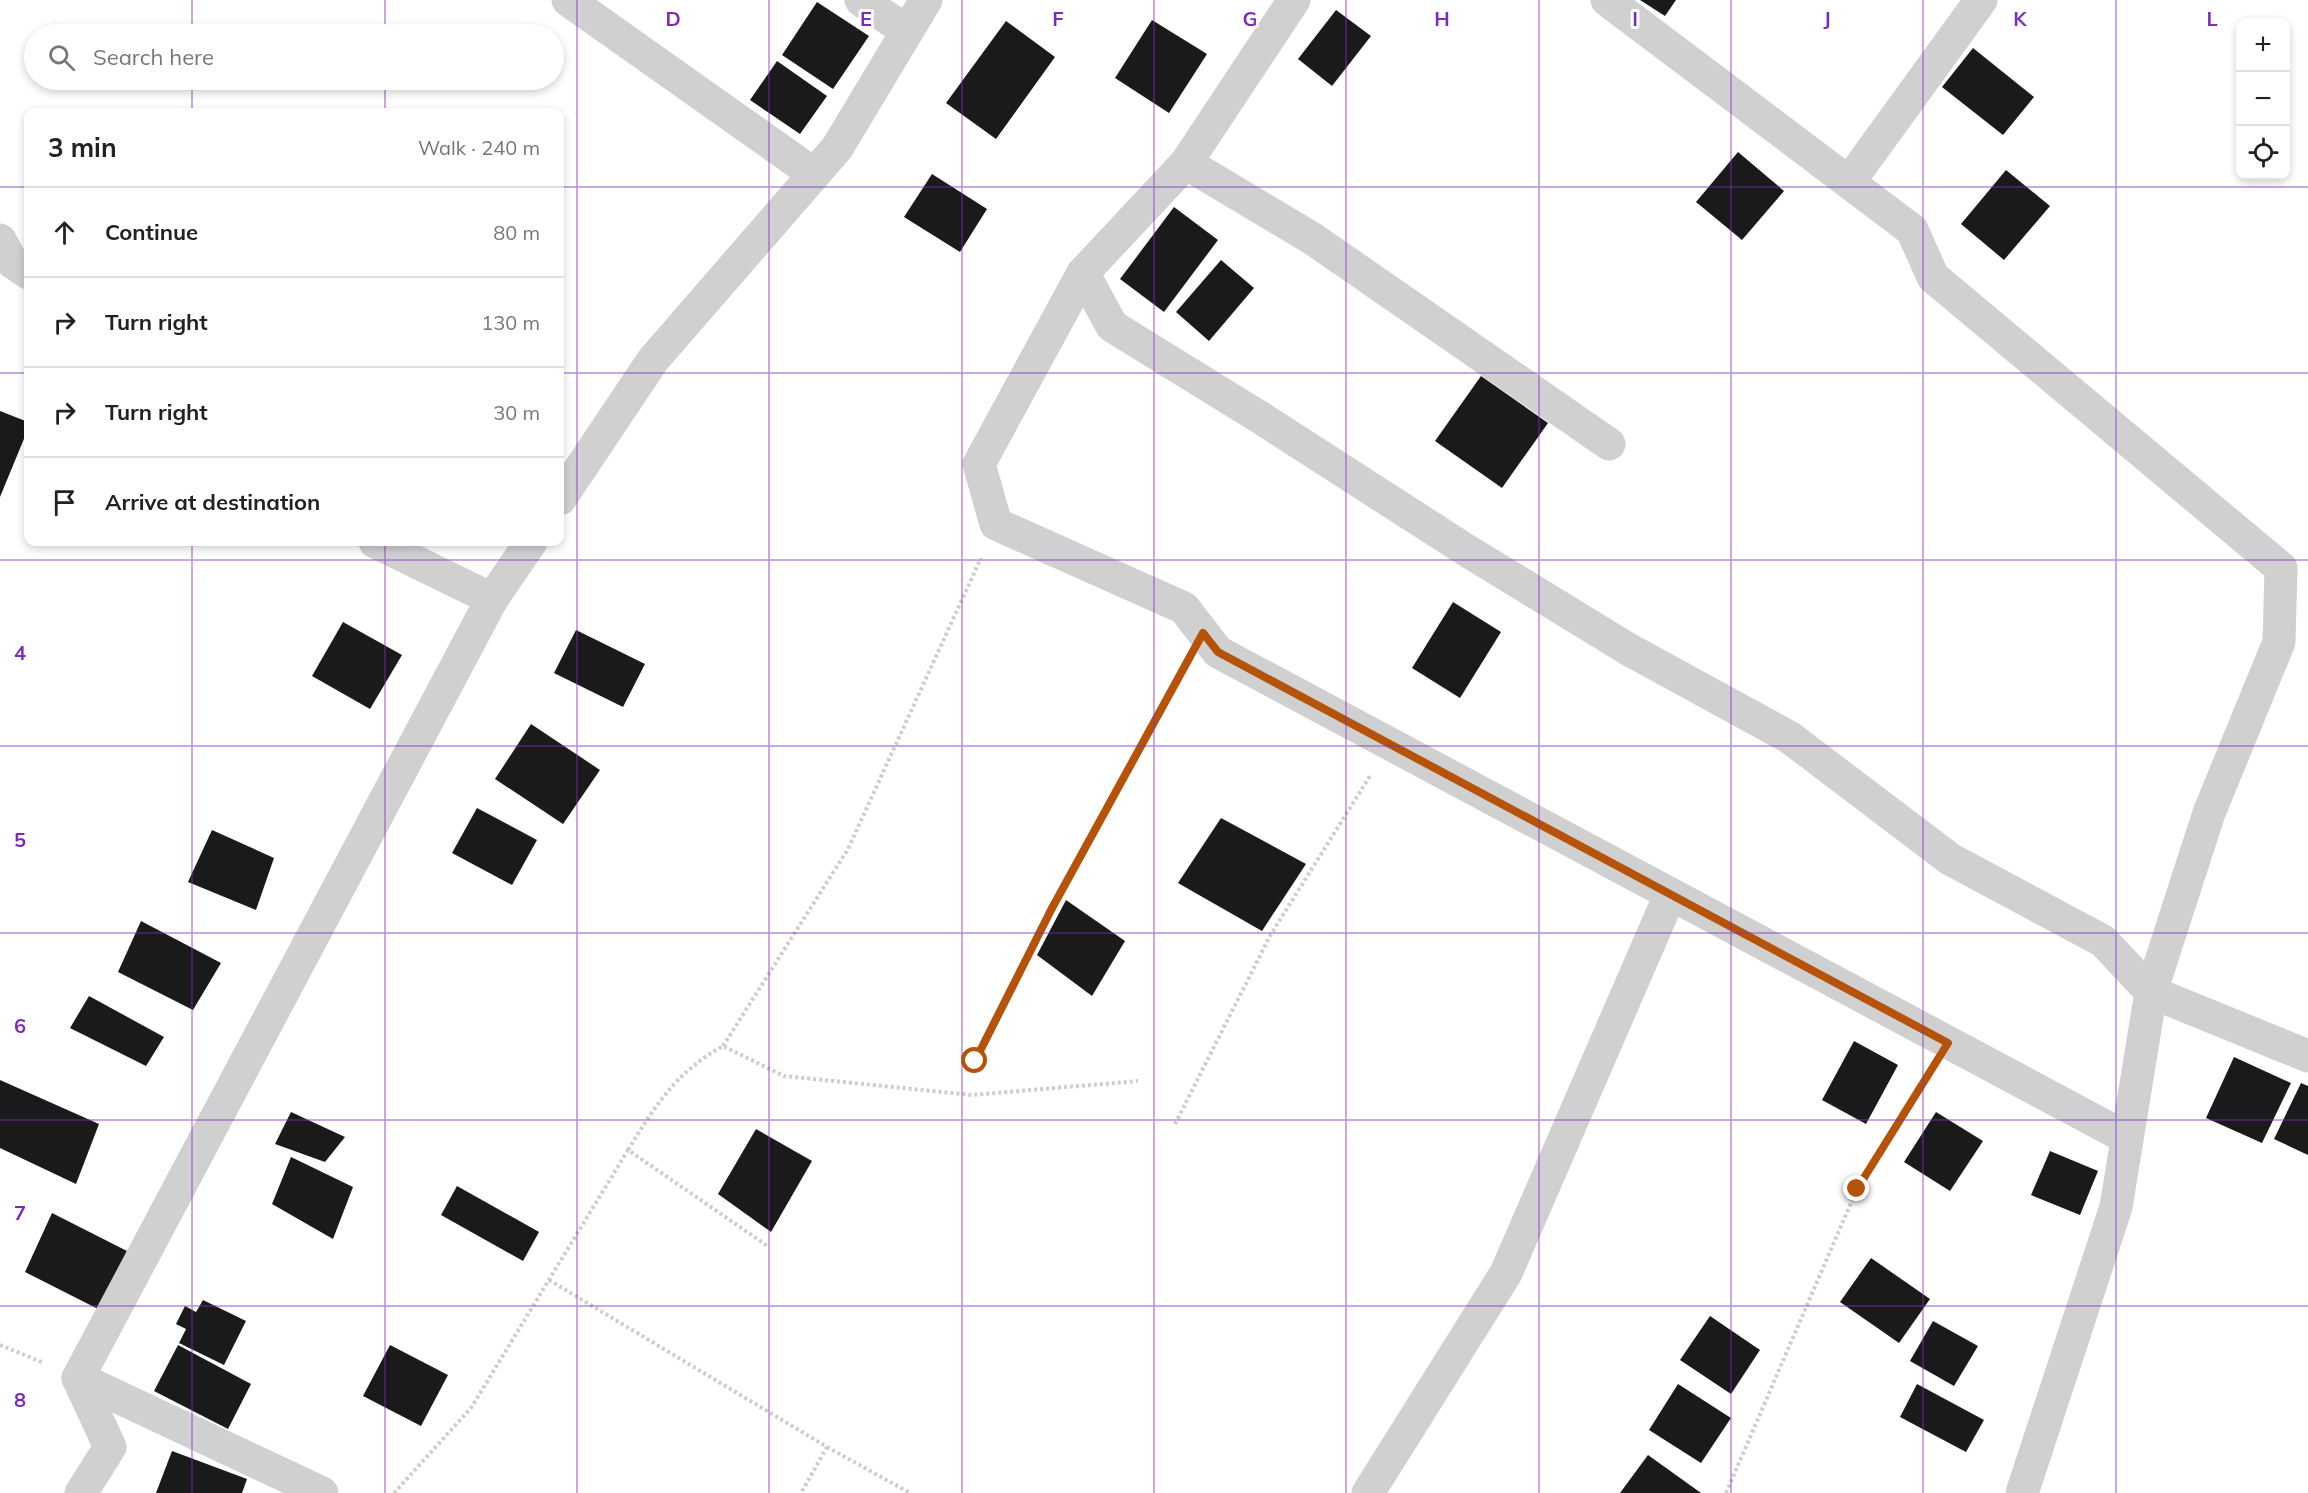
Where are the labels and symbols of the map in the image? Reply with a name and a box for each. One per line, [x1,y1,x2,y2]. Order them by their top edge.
text: D [665,6,681,31]
text: E [860,6,872,31]
text: F [1052,6,1064,31]
text: G [1243,6,1257,31]
text: H [1434,6,1450,31]
text: I [1632,6,1638,31]
text: J [1823,6,1831,31]
text: K [2013,6,2027,31]
text: L [2206,6,2218,31]
text: 4 [14,640,26,665]
text: 5 [14,827,26,852]
text: 6 [14,1013,26,1038]
route start [961,1047,987,1073]
route end [1843,1175,1869,1201]
text: 7 [14,1200,26,1225]
text: 8 [14,1387,26,1412]

